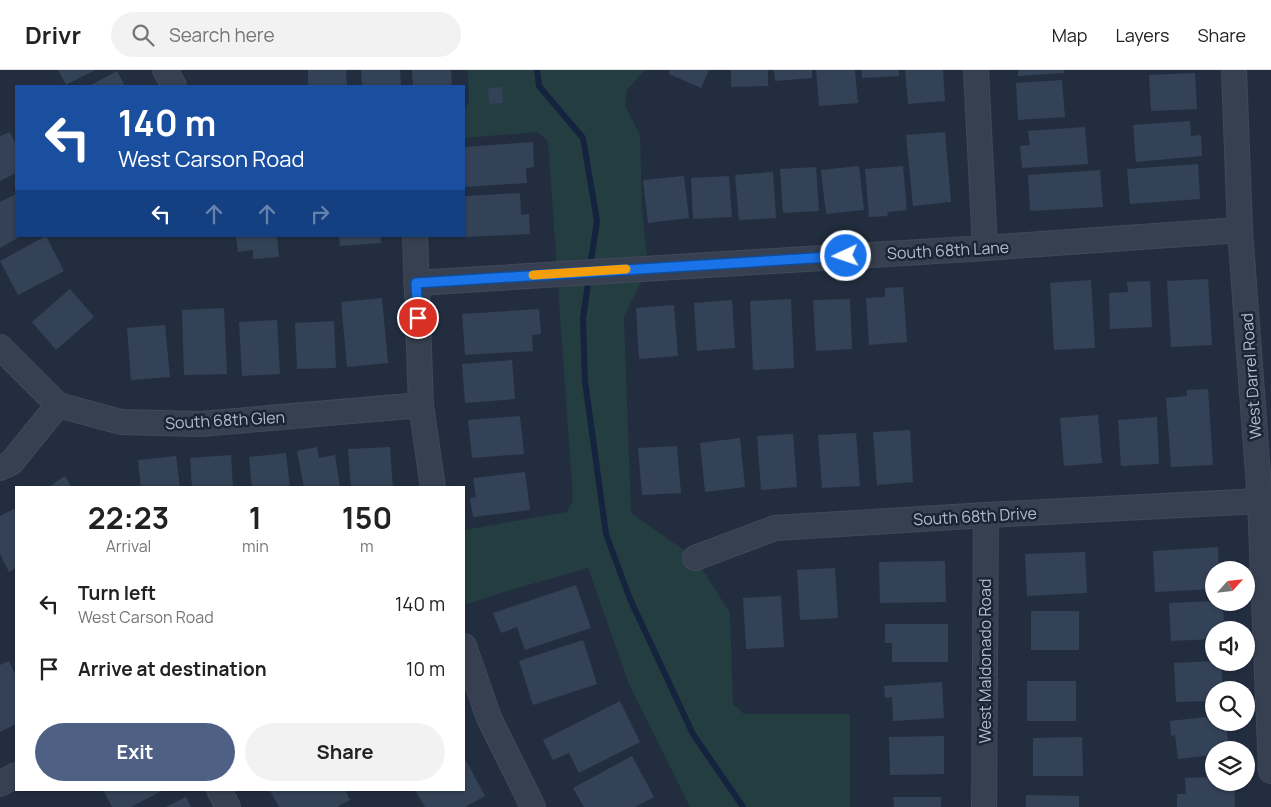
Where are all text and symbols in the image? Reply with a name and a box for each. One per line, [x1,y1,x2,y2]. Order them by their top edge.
search box [111,12,461,57]
text: Drivr [25,18,81,51]
icon: search [129,21,157,49]
text: Search here [169,22,275,48]
text: Map [1052,23,1087,47]
text: Layers [1115,23,1169,47]
text: Share [1197,23,1246,47]
text: 140 m [118,99,216,147]
icon: left [35,105,100,170]
text: West Carson Road [118,144,305,174]
icon: left [147,200,175,228]
icon: ahead [200,200,228,228]
icon: ahead [253,200,281,228]
icon: right [306,200,334,228]
position arrow [819,229,871,281]
street label: South 68th Lane [886,236,1010,264]
pin [397,297,439,339]
icon: arrive [404,304,432,332]
street label: West Darrel Road [1236,312,1266,440]
street label: South 68th Glen [165,406,285,434]
text: 22:23 [88,497,169,538]
text: 1 [249,497,262,538]
text: 150 [342,497,392,538]
street label: South 68th Drive [913,502,1037,530]
text: Arrival [106,535,151,557]
text: min [242,535,269,557]
text: m [360,535,374,557]
north arrow [1205,561,1255,611]
map controls [1205,561,1255,791]
street label: West Maldonado Road [974,579,996,743]
text: Turn left [78,580,156,606]
icon: left [35,590,63,618]
text: 140 m [395,591,445,617]
text: West Carson Road [78,606,214,628]
button: sound [1205,621,1255,671]
icon: arrive [35,655,63,683]
text: Arrive at destination [78,656,267,682]
text: 10 m [406,656,445,682]
button: search [1205,681,1255,731]
button: Exit [35,723,235,781]
button: Share [245,723,445,781]
button: layers [1205,741,1255,791]

